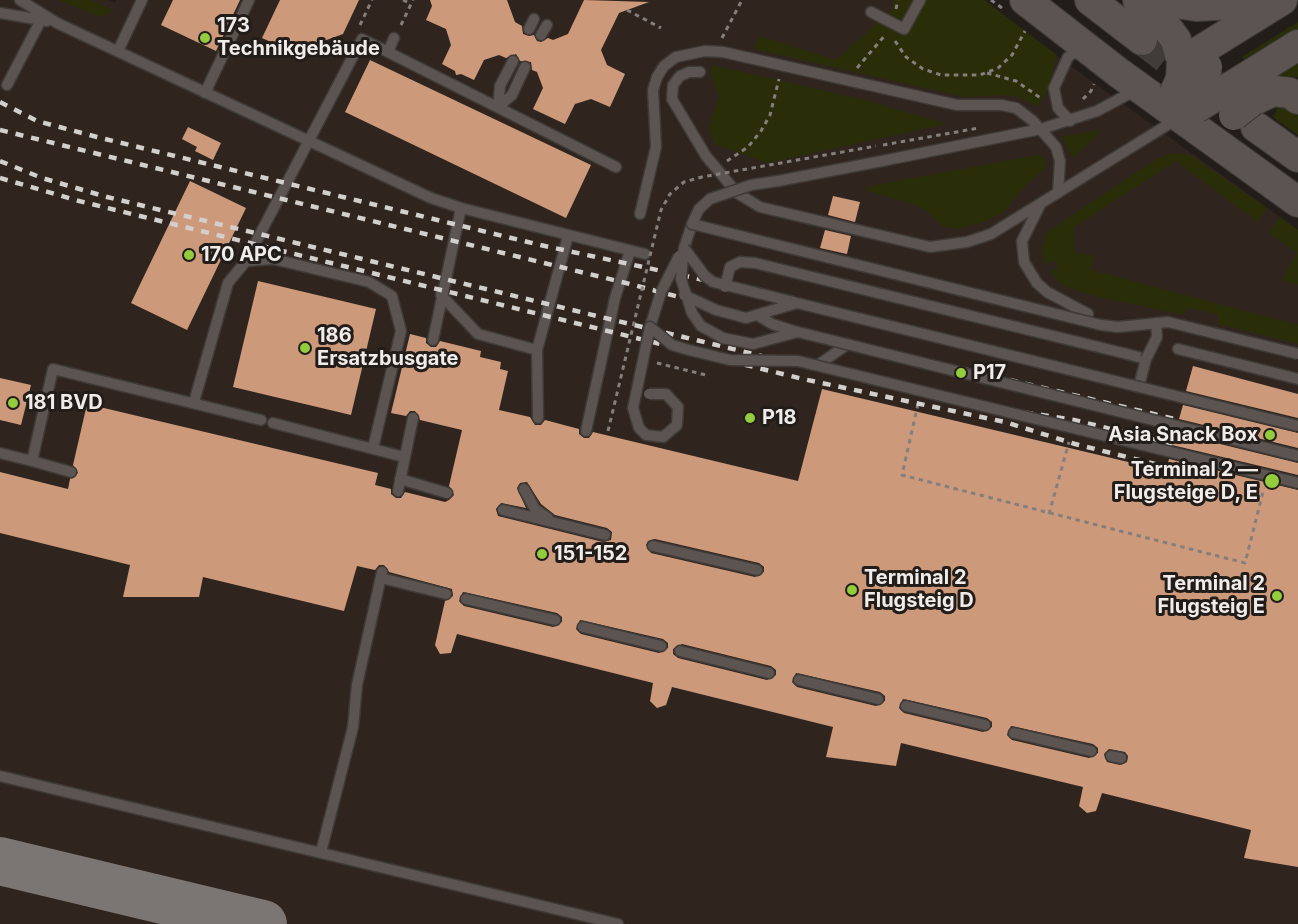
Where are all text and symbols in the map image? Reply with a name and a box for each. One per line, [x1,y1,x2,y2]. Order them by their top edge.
place label: 173 Technikgebäude [217,14,380,61]
marker: 173 Technikgebäude [198,31,212,45]
place label: 170 APC [201,243,282,267]
marker: 170 APC [182,248,196,262]
place label: 186 Ersatzbusgate [317,324,458,371]
marker: 186 Ersatzbusgate [298,341,312,355]
place label: P17 [973,361,1006,385]
marker: P17 [954,366,968,380]
place label: 181 BVD [25,391,103,415]
marker: 181 BVD [6,396,20,410]
place label: P18 [762,406,797,430]
marker: P18 [743,411,757,425]
place label: Asia Snack Box [1108,423,1258,447]
marker: Asia Snack Box [1263,428,1277,442]
place label: Terminal 2 — Flugsteige D, E [1114,458,1258,505]
marker: Terminal 2 — Flugsteige D, E [1263,472,1281,490]
place label: 151-152 [554,542,627,566]
marker: 151-152 [535,547,549,561]
place label: Terminal 2 Flugsteig D [864,566,974,613]
place label: Terminal 2 Flugsteig E [1158,572,1265,619]
marker: Terminal 2 Flugsteig D [845,583,859,597]
marker: Terminal 2 Flugsteig E [1270,589,1284,603]

